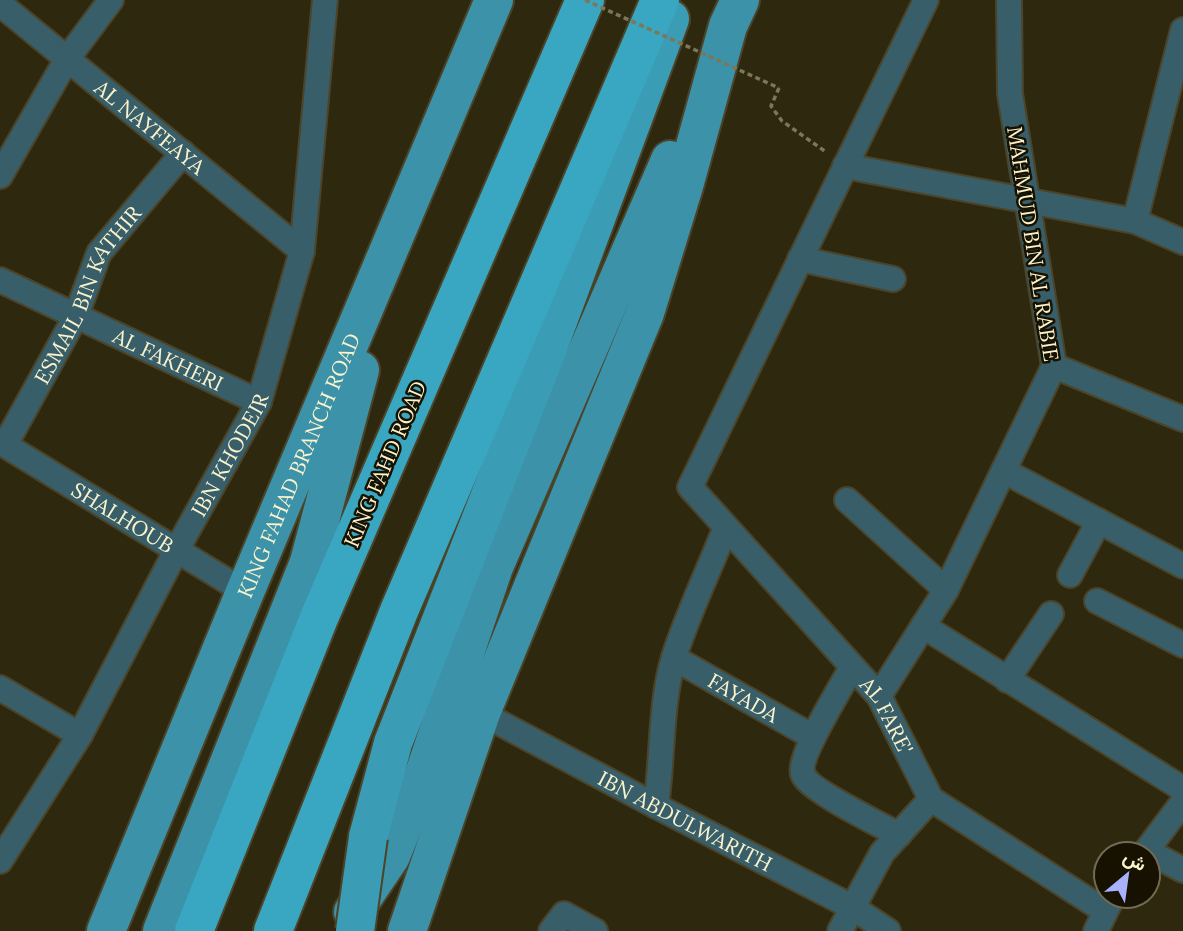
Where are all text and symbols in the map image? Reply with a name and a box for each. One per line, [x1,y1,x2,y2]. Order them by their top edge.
street label: AL NAYFEAYA [88,73,212,181]
street label: MAHMUD BIN AL RABIE [1001,125,1065,363]
street label: ESMAIL BIN KATHIR [28,199,147,389]
street label: AL FAKHERI [108,321,228,397]
street label: KING FAHAD BRANCH ROAD [231,329,366,602]
street label: KING FAHD ROAD [338,377,432,551]
street label: IBN KHODEIR [184,390,274,521]
street label: SHALHOUB [67,476,179,559]
street label: FAYADA [703,667,785,729]
street label: AL FARE' [854,670,920,759]
street label: IBN ABDULWARITH [593,764,777,877]
north arrow [1092,840,1162,910]
text: ش [1119,844,1151,876]

